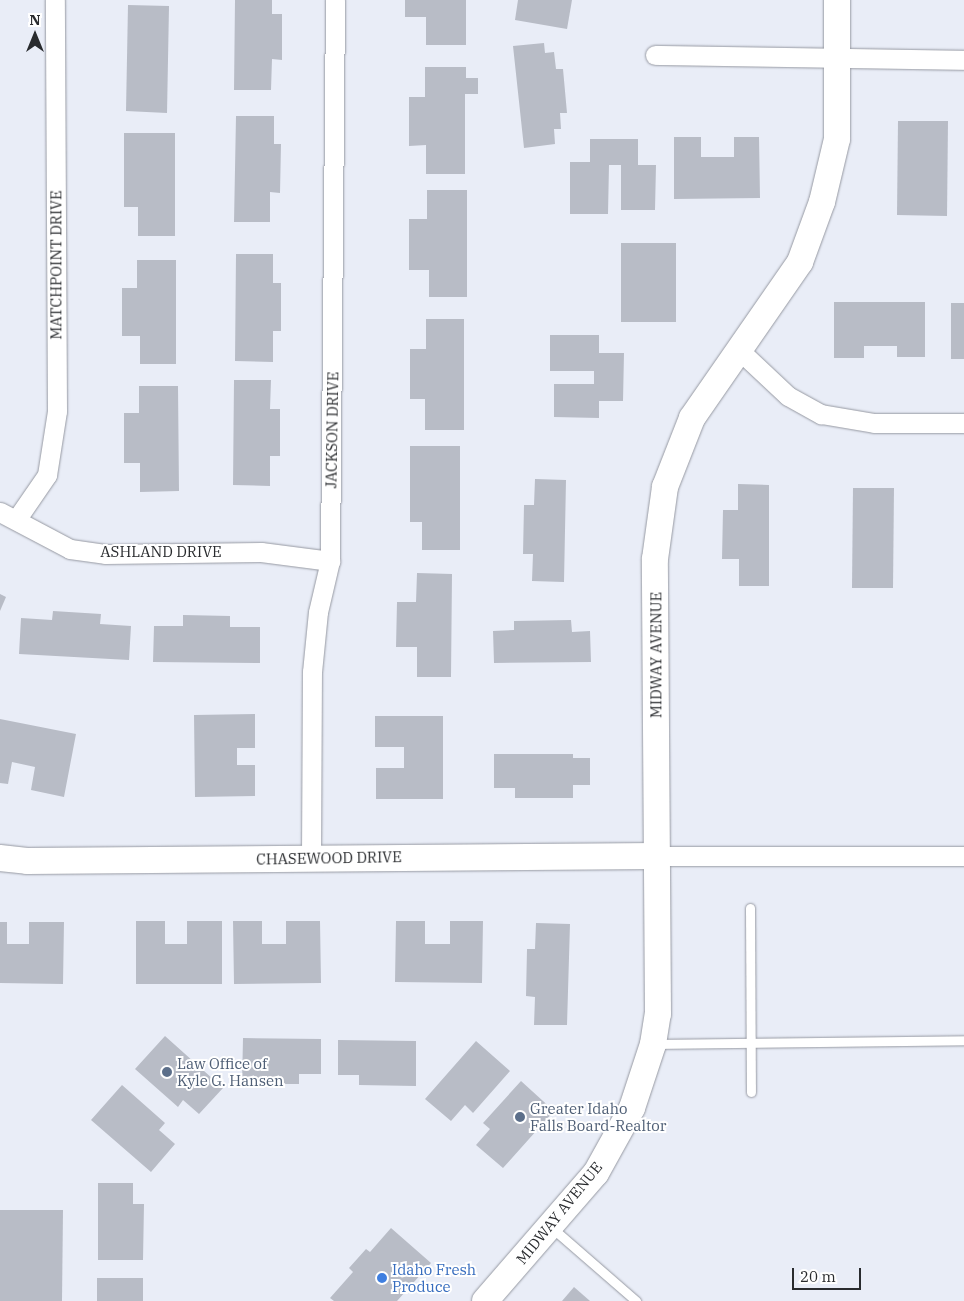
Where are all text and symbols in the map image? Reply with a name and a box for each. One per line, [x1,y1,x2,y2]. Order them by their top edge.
north arrow [10,10,60,60]
text: N [29,11,41,29]
street label: MATCHPOINT DRIVE [47,190,65,340]
street label: JACKSON DRIVE [322,371,342,489]
street label: ASHLAND DRIVE [100,543,222,561]
street label: MIDWAY AVENUE [647,592,665,718]
street label: CHASEWOOD DRIVE [256,848,402,868]
place label: Law Office of Kyle G. Hansen [177,1054,284,1089]
marker: Law Office of Kyle G. Hansen [161,1066,173,1078]
place label: Greater Idaho Falls Board-Realtor [530,1099,666,1134]
marker: Greater Idaho Falls Board-Realtor [514,1111,526,1123]
street label: MIDWAY AVENUE [512,1158,606,1268]
scale bar [794,1258,863,1290]
place label: Idaho Fresh Produce [392,1260,476,1295]
text: 20 m [800,1267,836,1286]
marker: Idaho Fresh Produce [376,1272,388,1284]

